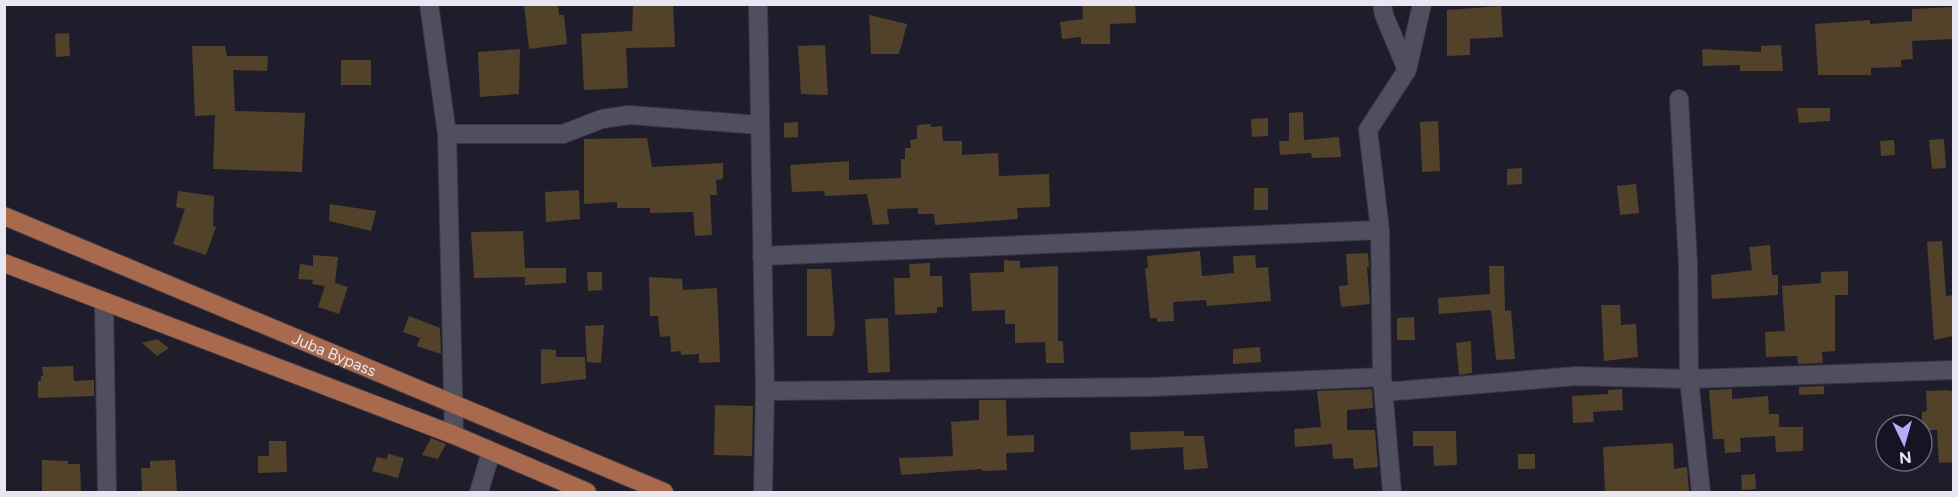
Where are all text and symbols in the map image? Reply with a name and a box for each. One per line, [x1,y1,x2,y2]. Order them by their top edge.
street label: Juba Bypass [289,328,379,380]
north arrow [1874,413,1934,473]
text: N [1898,447,1912,467]

